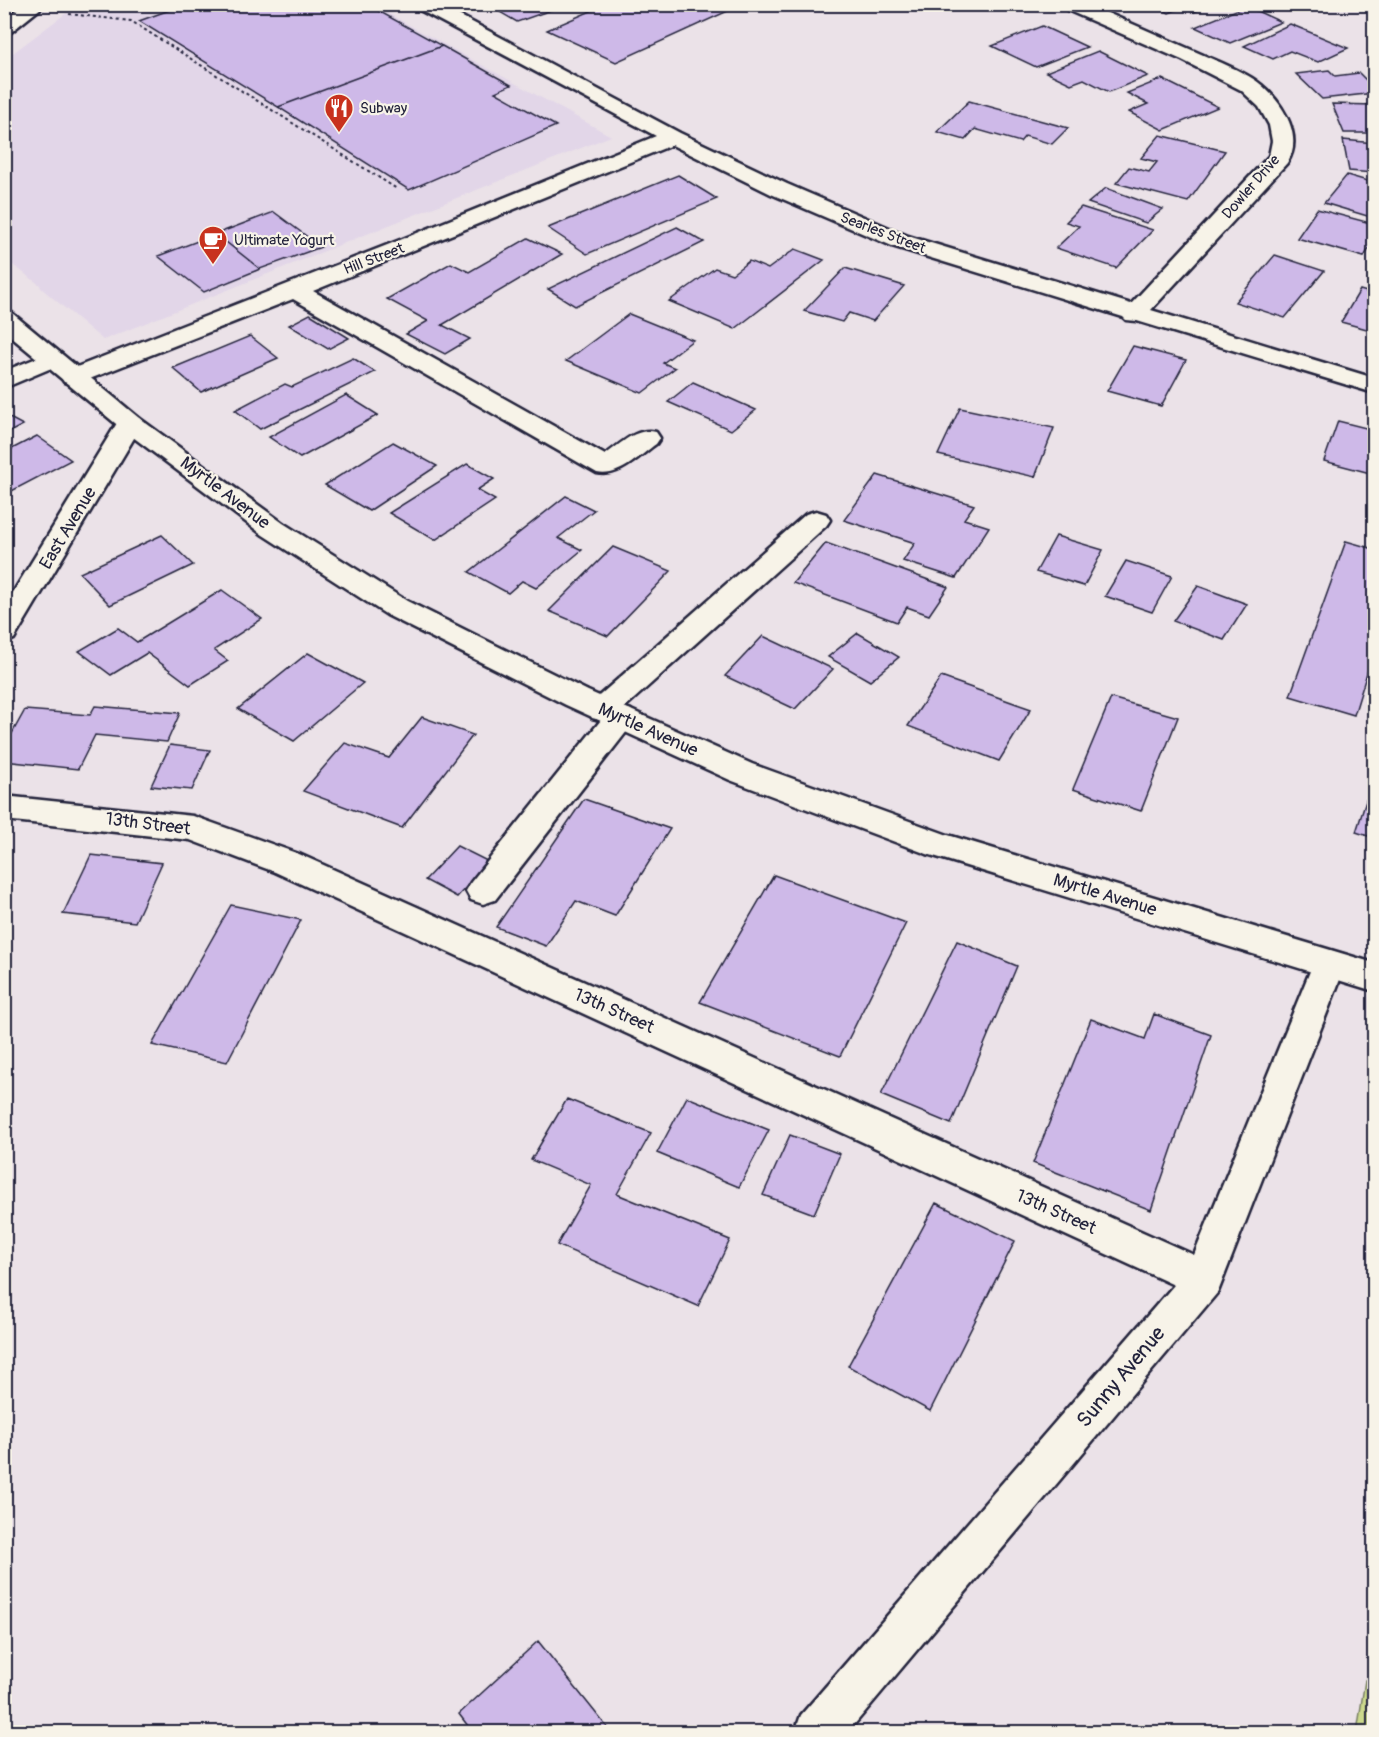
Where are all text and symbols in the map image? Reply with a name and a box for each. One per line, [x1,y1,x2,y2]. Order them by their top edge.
restaurant icon: Subway [323,92,355,134]
place label: Subway [360,99,408,118]
street label: Dowler Drive [1218,150,1284,223]
street label: Searles Street [838,208,929,258]
cafe icon: Ultimate Yogurt [197,224,229,266]
place label: Ultimate Yogurt [234,231,335,250]
street label: Hill Street [341,238,408,279]
street label: Myrtle Avenue [175,452,275,534]
street label: East Avenue [34,482,102,573]
street label: Myrtle Avenue [595,698,702,762]
street label: 13th Street [104,807,193,841]
street label: Myrtle Avenue [1051,868,1160,922]
street label: 13th Street [570,983,658,1039]
street label: 13th Street [1012,1184,1100,1240]
street label: Sunny Avenue [1071,1320,1172,1433]

